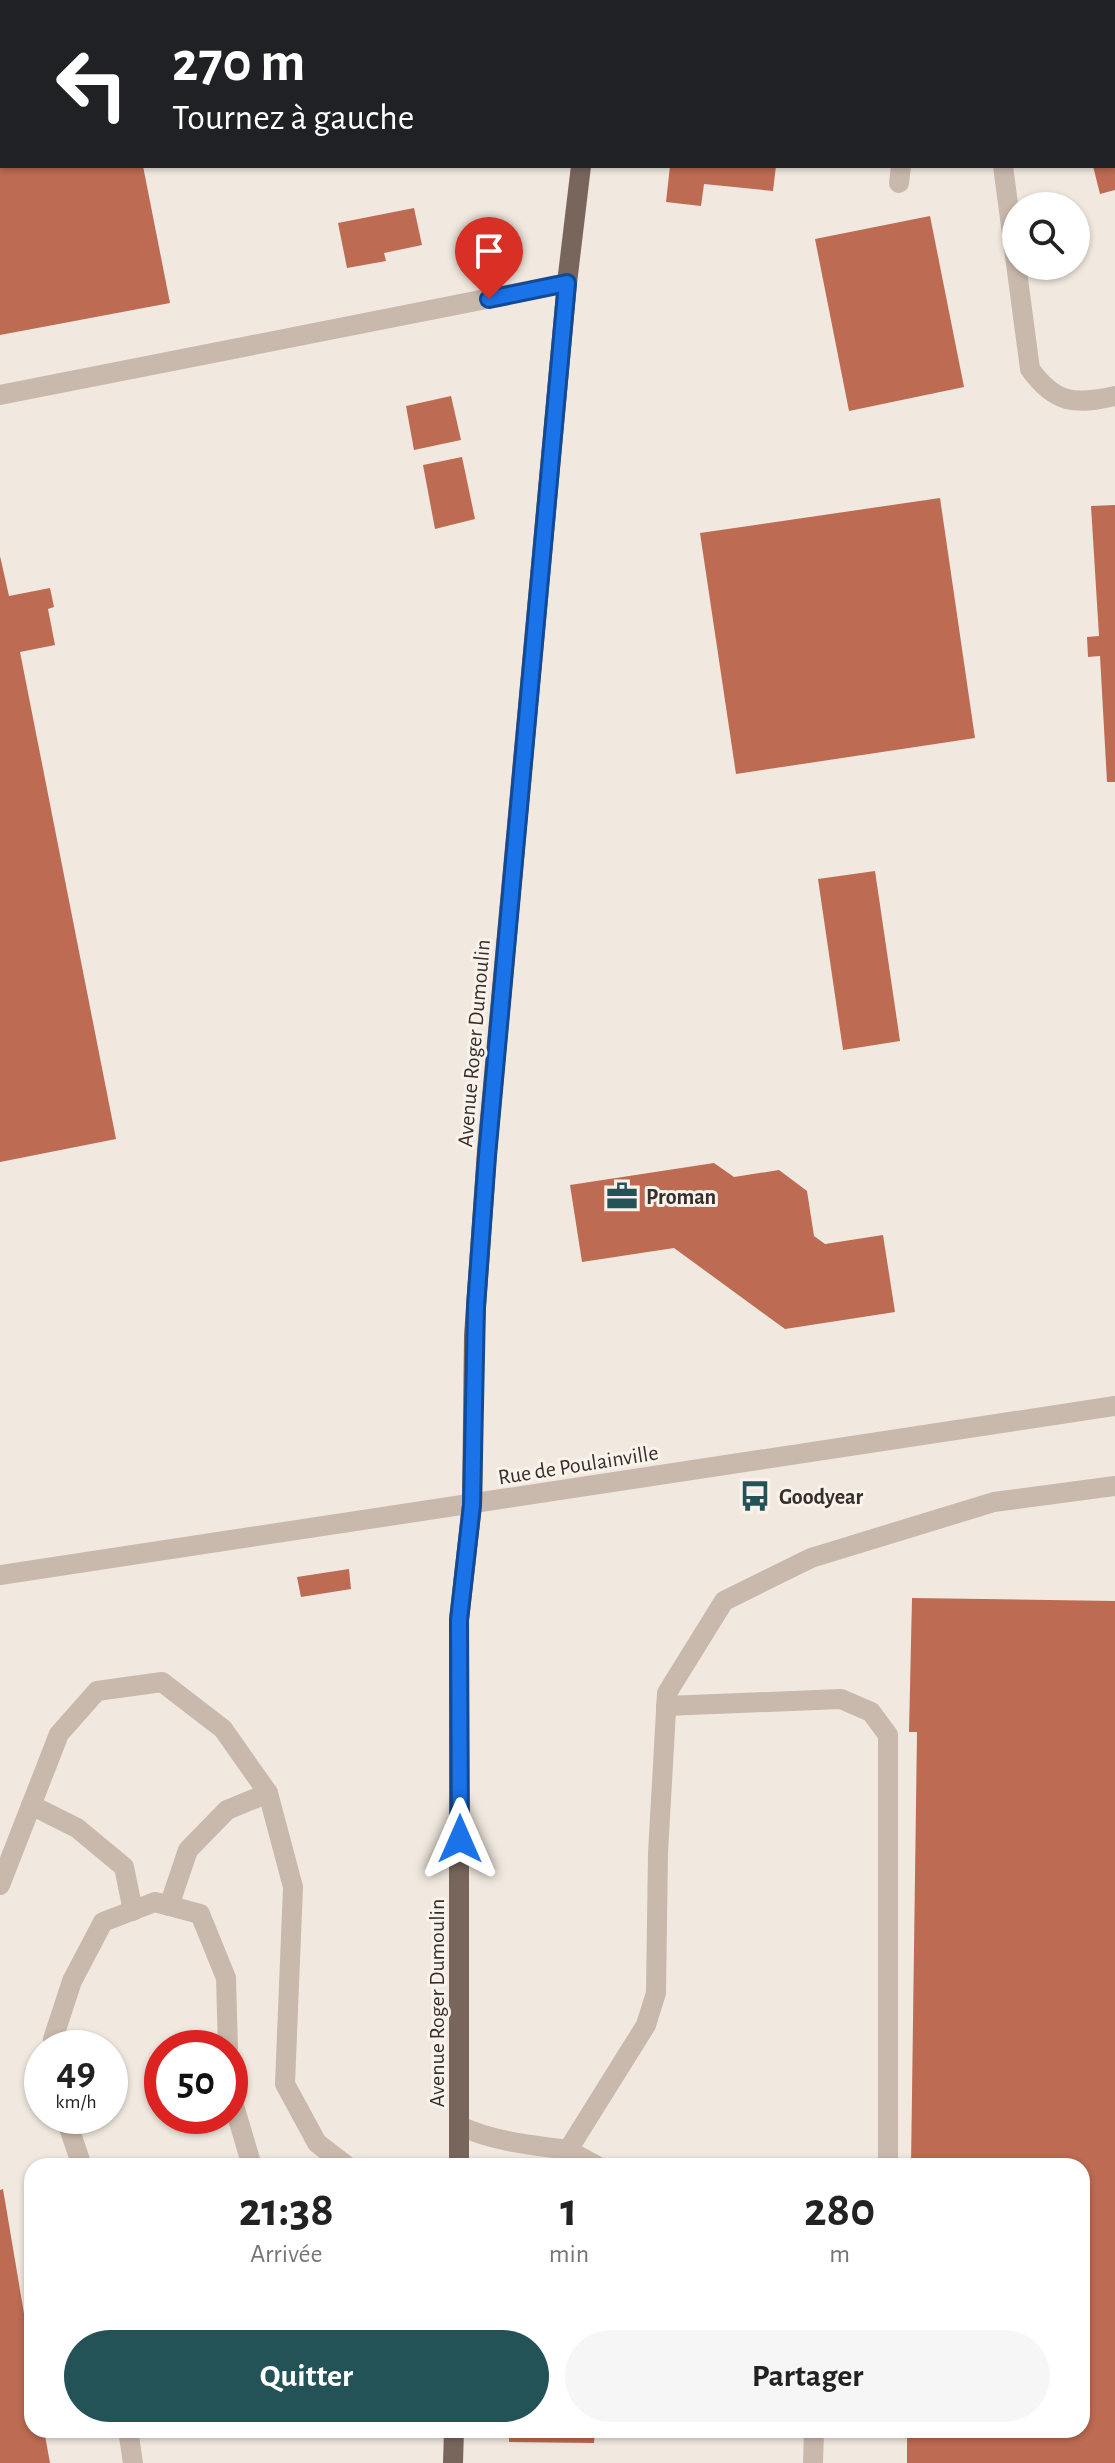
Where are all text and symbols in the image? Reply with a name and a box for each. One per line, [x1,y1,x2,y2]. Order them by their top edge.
icon: left [40,32,144,136]
text: 270 m [172,35,305,91]
text: Tournez à gauche [172,100,414,136]
map controls [1002,192,1090,280]
button: search [1002,192,1090,280]
pin [455,217,523,299]
icon: arrive [467,229,511,273]
street label: Avenue Roger Dumoulin [454,938,494,1148]
office icon: Proman [605,1179,639,1213]
place label: Proman [646,1186,716,1208]
street label: Rue de Poulainville [496,1441,660,1489]
bus stop icon: Goodyear [738,1479,772,1513]
place label: Goodyear [779,1486,864,1509]
position arrow [418,1797,502,1881]
street label: Avenue Roger Dumoulin [426,1899,448,2107]
speed limit sign: 50 [144,2030,248,2134]
text: 49 [56,2052,96,2092]
text: km/h [55,2092,97,2112]
text: 21:38 [239,2187,334,2235]
text: 1 [560,2187,578,2235]
text: 280 [804,2187,875,2235]
text: Arrivée [250,2241,323,2267]
text: min [549,2241,589,2267]
text: m [829,2241,850,2267]
button: Quitter [64,2330,549,2422]
button: Partager [565,2330,1050,2422]

